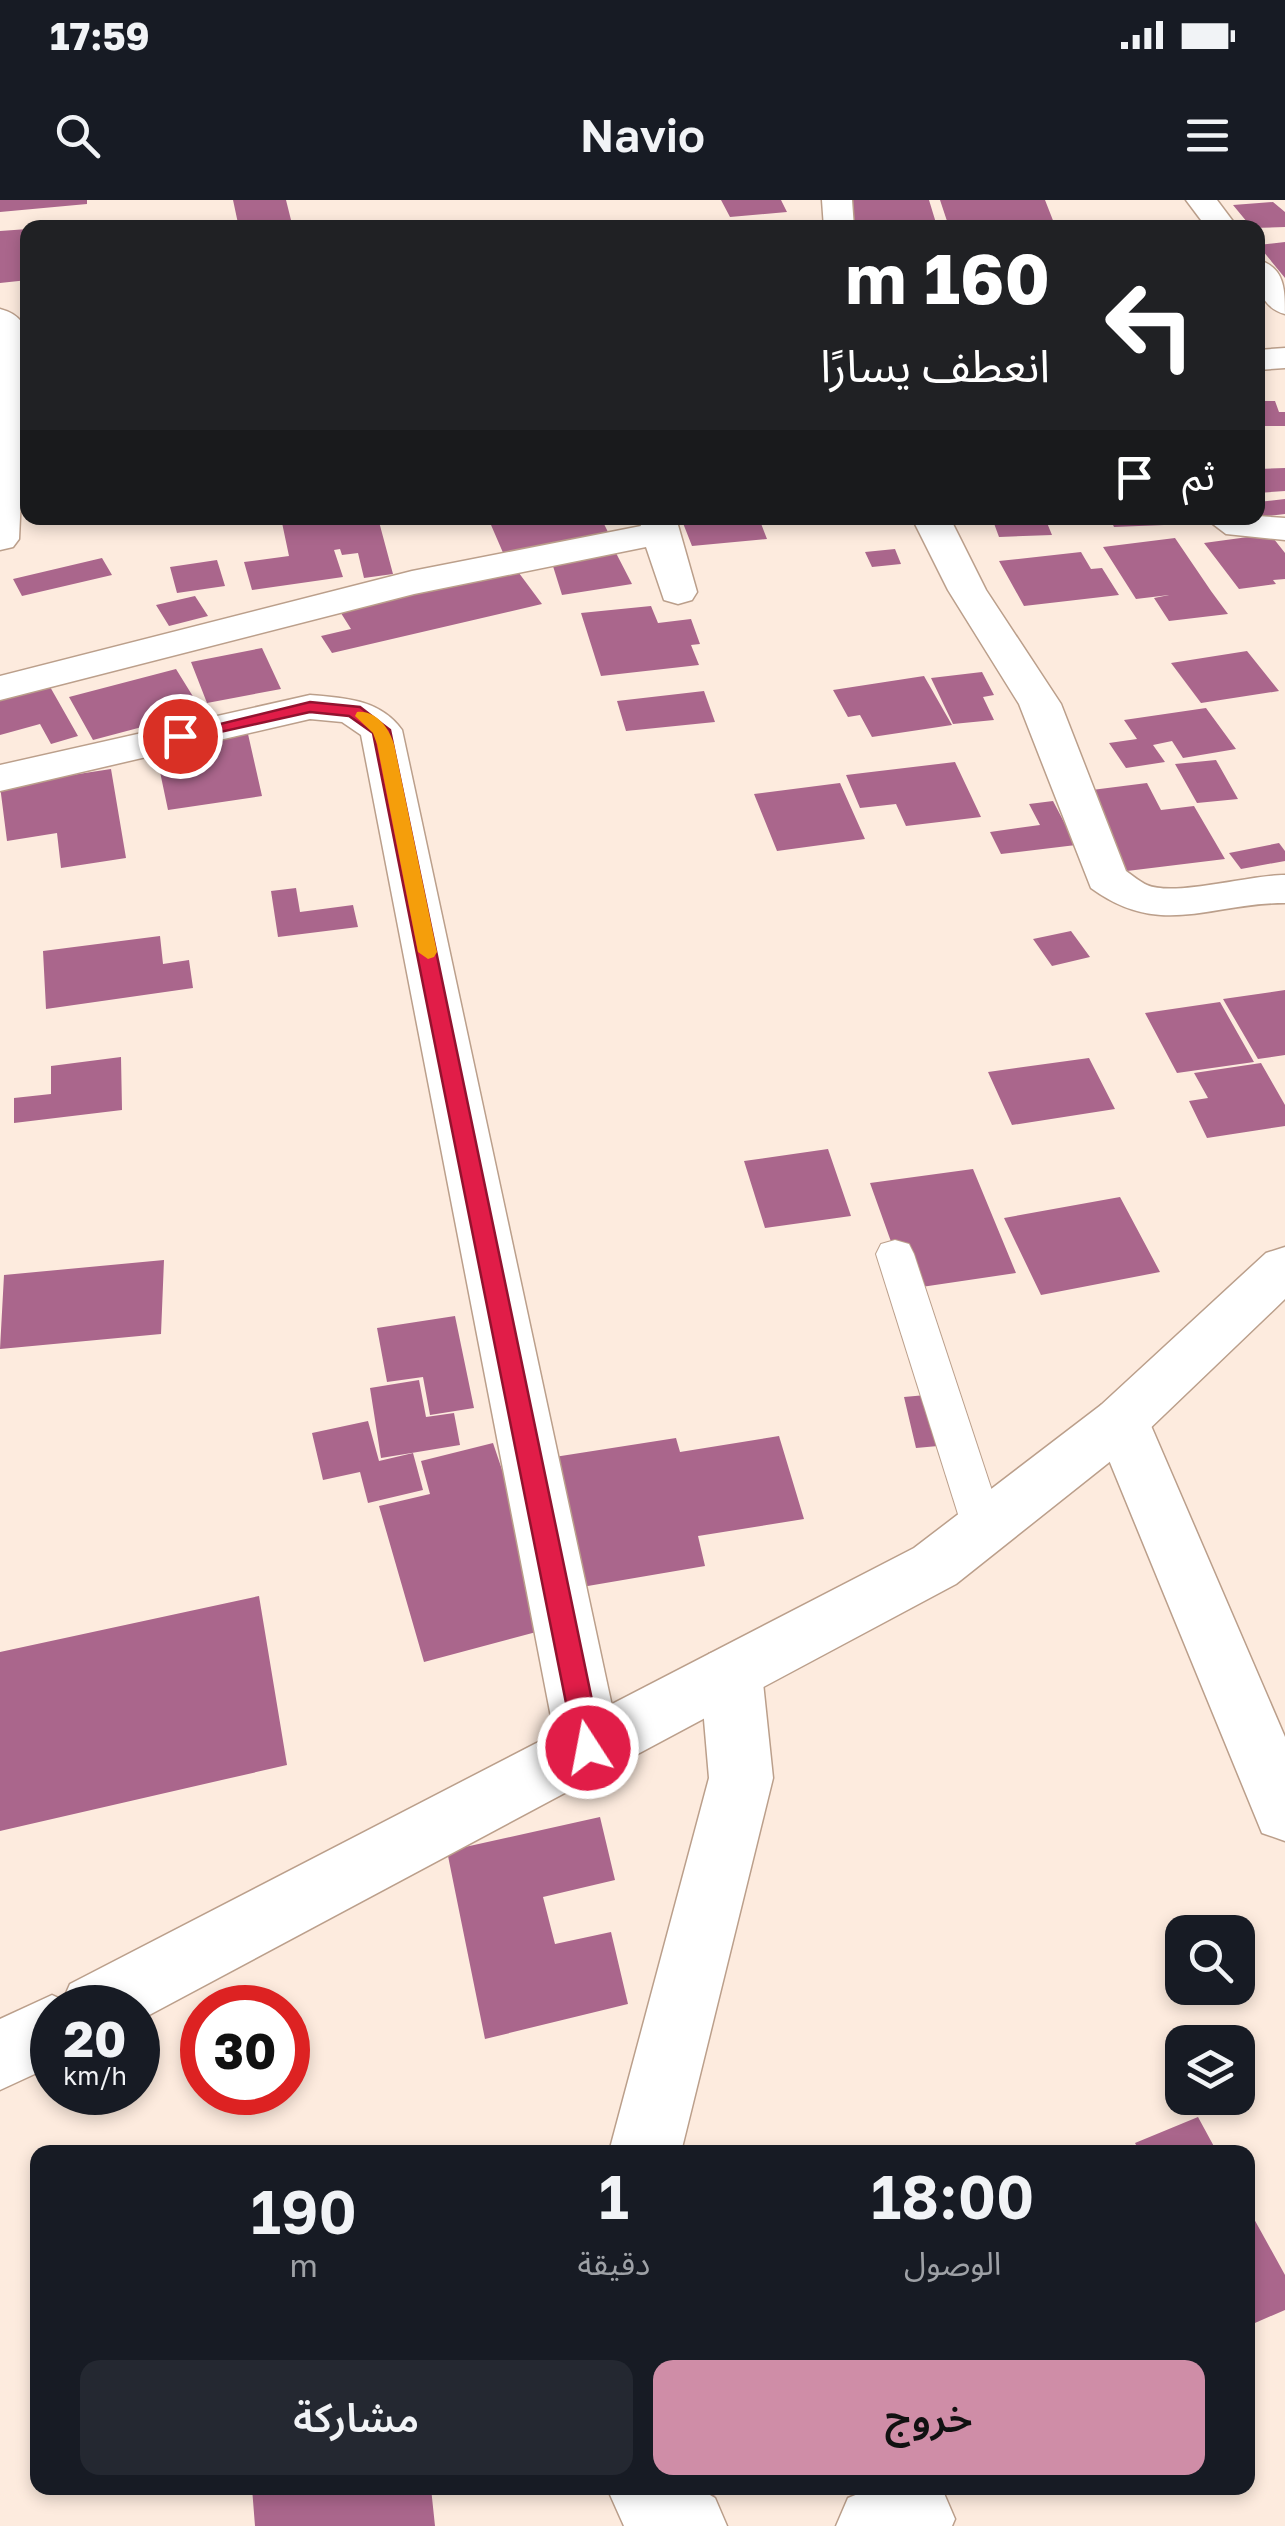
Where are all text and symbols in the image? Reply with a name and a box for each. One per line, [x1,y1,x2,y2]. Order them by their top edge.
text: 17:59 [50,13,150,58]
icon: search [50,108,105,163]
text: Navio [580,108,705,162]
icon: menu [1180,108,1235,163]
text: 160 m [845,235,1050,319]
icon: left [1085,260,1215,390]
text: انعطف يسارًا [820,338,1050,392]
icon: arrive [1107,450,1162,505]
text: ثم [1182,453,1215,498]
pin [138,694,223,779]
icon: arrive [153,709,208,764]
position arrow [536,1696,640,1800]
map controls [1165,1915,1255,2115]
button: search [1165,1915,1255,2005]
speed limit sign: 30 [180,1985,310,2115]
text: 20 [63,2008,126,2068]
button: layers [1165,2025,1255,2115]
text: km/h [63,2060,127,2091]
text: 1 [599,2160,629,2232]
text: 18:00 [871,2160,1034,2232]
text: 190 [251,2175,357,2247]
text: دقيقة [577,2244,650,2282]
text: الوصول [904,2244,1001,2282]
text: m [290,2246,318,2284]
button: مشاركة [80,2360,633,2475]
button: خروج [653,2360,1205,2475]

